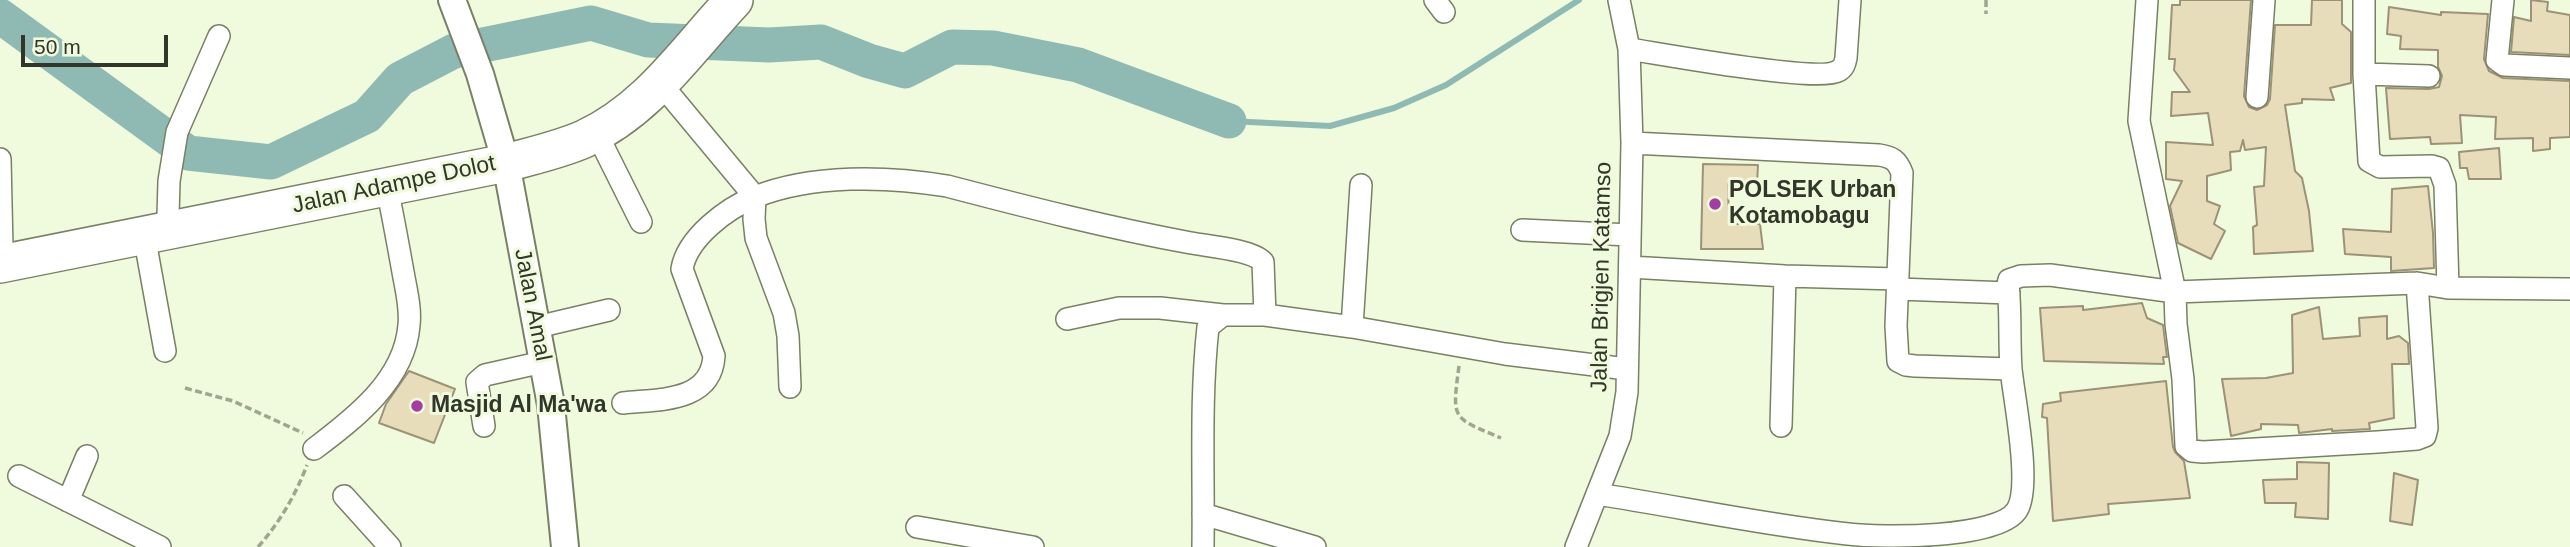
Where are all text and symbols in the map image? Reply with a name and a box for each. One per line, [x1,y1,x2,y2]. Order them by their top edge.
scale bar [24,21,172,65]
text: 50 m [34,35,81,58]
street label: Jalan Adampe Dolot [290,150,498,220]
street label: Jalan Brigjen Katamso [1586,162,1618,392]
place label: POLSEK Urban Kotamobagu [1729,177,1896,231]
marker: POLSEK Urban Kotamobagu [1707,196,1723,212]
street label: Jalan Amal [508,247,556,363]
place label: Masjid Al Ma'wa [431,392,606,420]
marker: Masjid Al Ma'wa [409,398,425,414]

